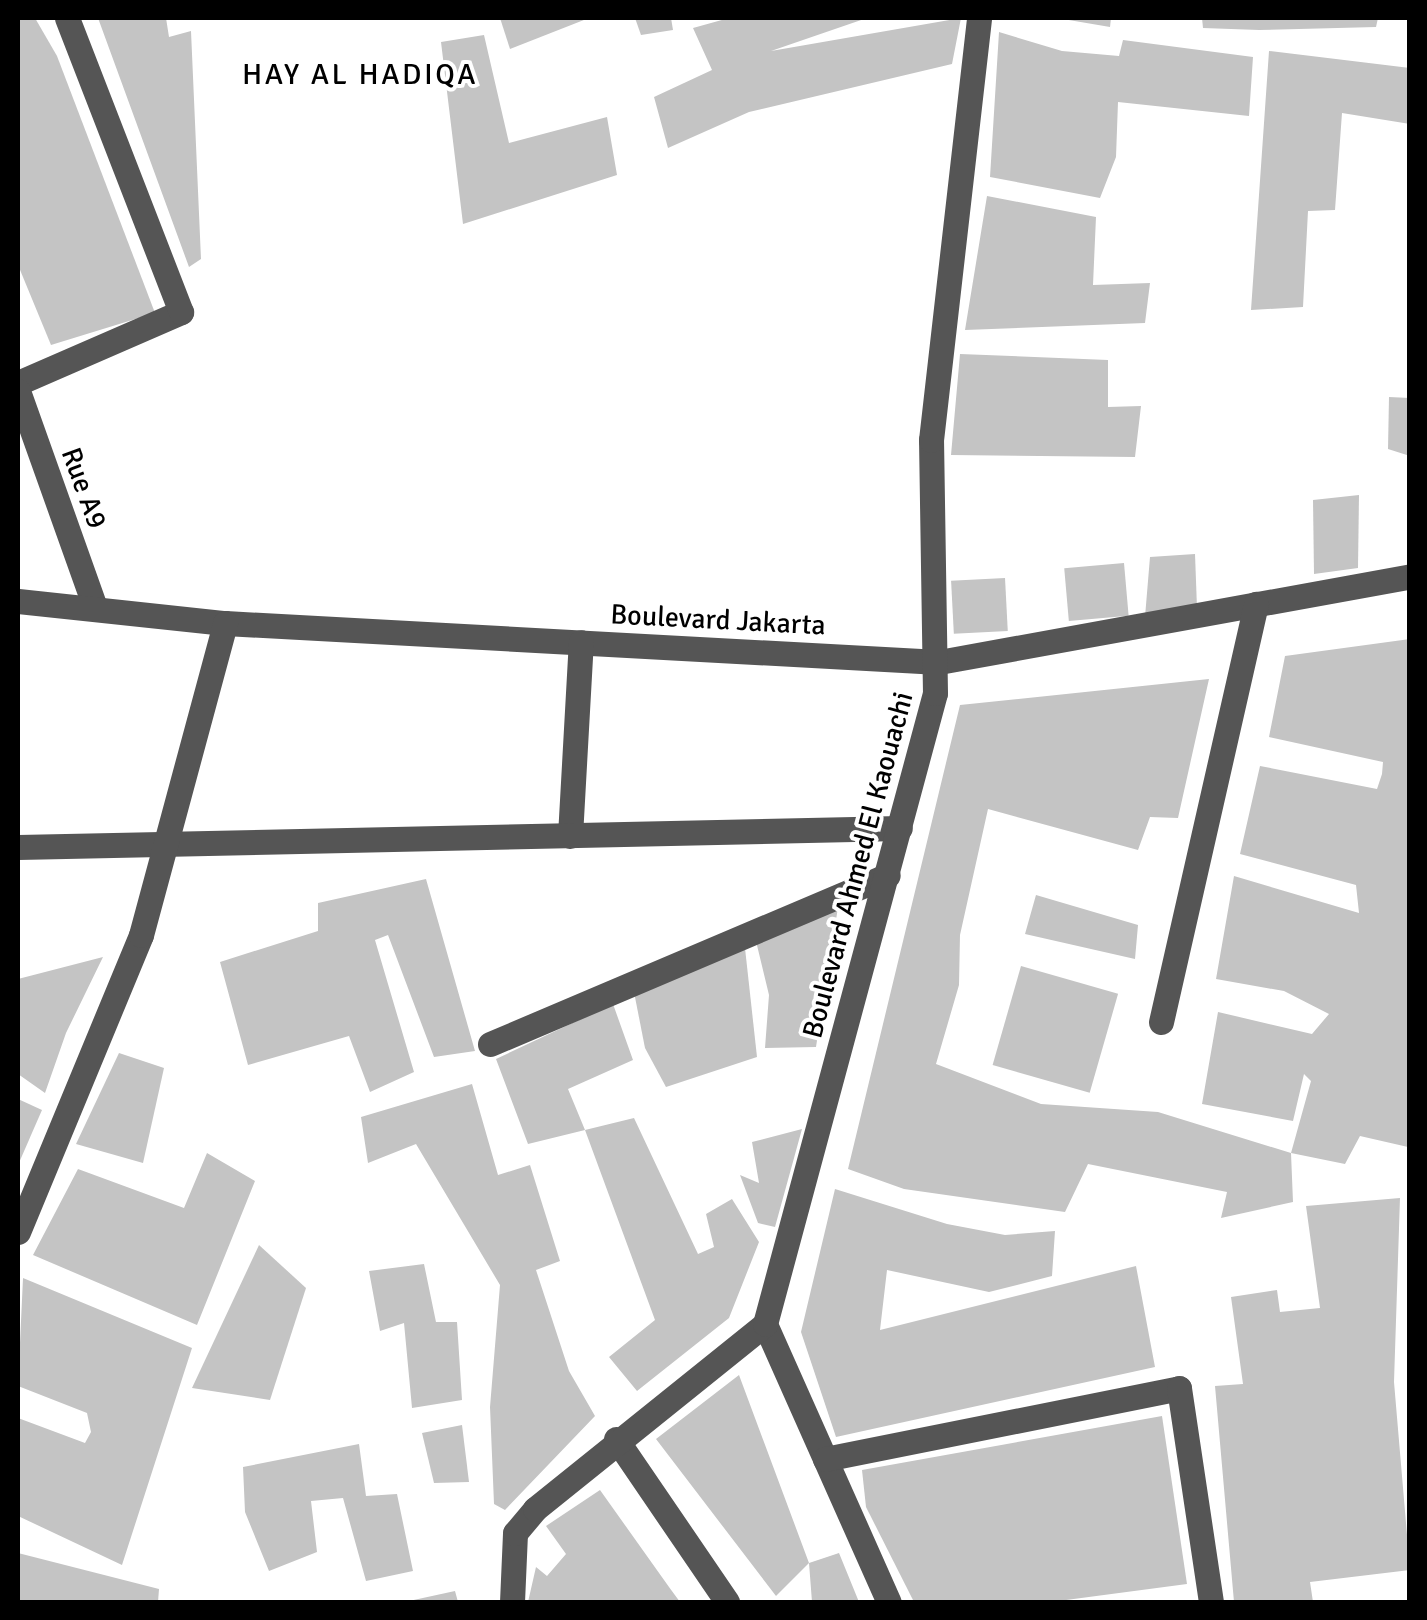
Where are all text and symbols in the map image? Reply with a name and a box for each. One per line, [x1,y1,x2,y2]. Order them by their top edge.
district label: HAY AL HADIQA [242,57,478,93]
street label: Rue A9 [54,443,114,533]
street label: Boulevard Jakarta [610,598,826,642]
street label: Boulevard Ahmed El Kaouachi [796,688,920,1042]

